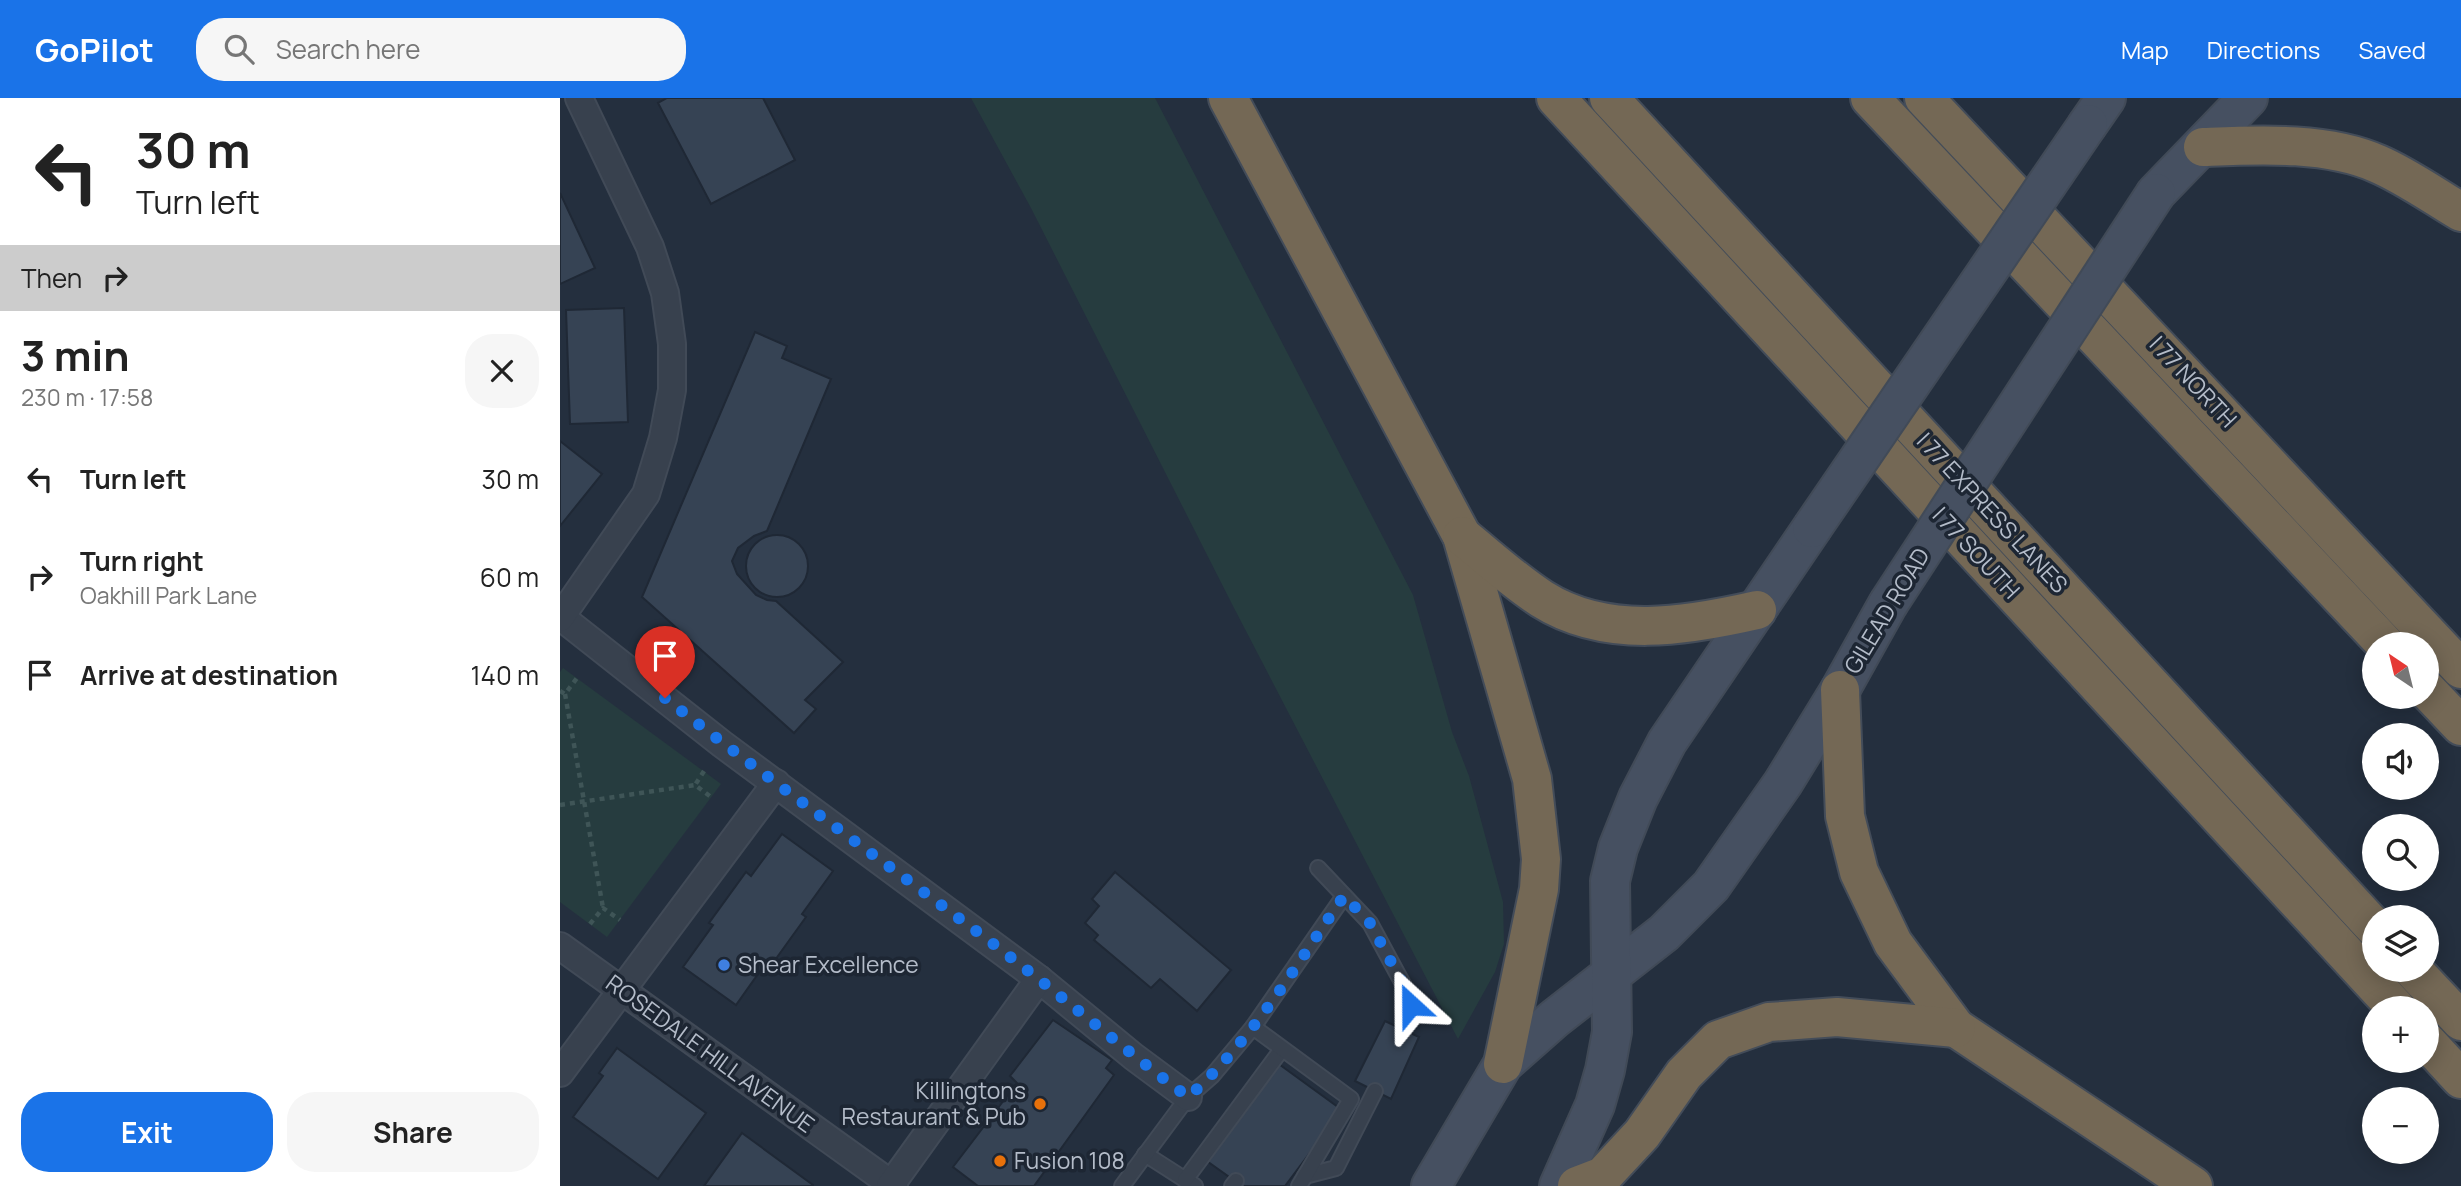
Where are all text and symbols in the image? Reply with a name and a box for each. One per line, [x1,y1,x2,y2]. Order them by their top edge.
search box [196,18,686,81]
text: GoPilot [35,27,154,72]
icon: search [220,30,258,68]
text: Search here [276,31,420,67]
text: Map [2121,33,2169,66]
text: Directions [2207,33,2320,66]
text: Saved [2358,33,2426,66]
text: 30 m [136,116,251,183]
icon: left [21,126,112,217]
text: Turn left [136,180,260,224]
icon: right [96,259,134,297]
text: Then [21,260,82,296]
text: 3 min [21,326,130,384]
street label: I 77 NORTH [2143,328,2245,434]
button: close [465,334,539,408]
text: 230 m · 17:58 [21,381,153,413]
street label: I 77 EXPRESS LANES [1910,425,2075,599]
icon: left [21,460,59,498]
text: Turn left [80,461,187,497]
text: 30 m [482,461,539,497]
street label: I 77 SOUTH [1926,499,2028,605]
street label: GILEAD ROAD [1836,541,1936,679]
text: Turn right [80,543,204,579]
icon: right [21,558,59,596]
text: 60 m [480,559,539,595]
text: Oakhill Park Lane [80,579,257,611]
pin [635,626,695,698]
north arrow [2362,632,2440,709]
map controls [2362,632,2439,1164]
icon: arrive [646,637,684,675]
icon: arrive [21,656,59,694]
text: Arrive at destination [80,657,338,693]
text: 140 m [470,657,539,693]
button: sound [2362,723,2439,800]
button: search [2362,814,2439,891]
button: layers [2362,905,2439,982]
place label: Shear Excellence [738,948,919,980]
marker: Shear Excellence [716,957,732,973]
street label: ROSEDALE HILL AVENUE [600,967,821,1140]
position arrow [1374,968,1448,1042]
button: + [2362,996,2439,1073]
place label: Killingtons Restaurant & Pub [841,1074,1026,1132]
button: − [2362,1087,2439,1164]
button: Exit [21,1092,273,1172]
button: Share [287,1092,539,1172]
marker: Killingtons Restaurant & Pub [1032,1096,1048,1112]
place label: Fusion 108 [1014,1144,1125,1176]
marker: Fusion 108 [992,1153,1008,1169]

